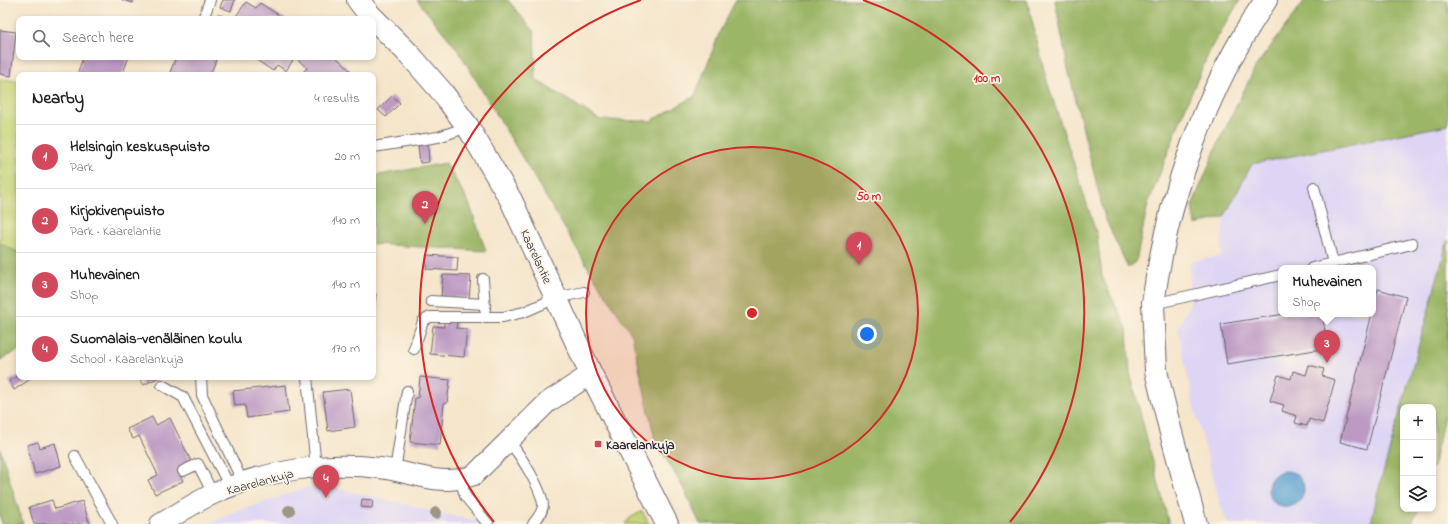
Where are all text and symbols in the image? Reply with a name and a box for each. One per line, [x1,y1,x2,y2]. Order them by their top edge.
search box [16,16,376,60]
icon: search [30,27,52,49]
text: Search here [62,27,134,49]
text: 100 m [974,70,1001,88]
text: Nearby [32,86,84,111]
text: 4 results [314,89,360,108]
text: Helsingin keskuspuisto [70,136,210,158]
text: 1 [43,147,47,166]
text: 20 m [335,147,360,166]
text: Park [70,158,94,177]
text: 50 m [857,188,882,206]
pin: 2 [412,191,438,224]
text: Kirjokivenpuisto [70,200,164,222]
text: 2 [42,211,48,230]
text: 140 m [332,211,360,230]
text: Park · Kaarelantie [70,222,161,241]
street label: Kaarelantie [515,226,557,287]
pin: 1 [846,232,872,265]
text: Muhevainen [70,264,140,286]
popup [1278,265,1376,317]
text: Muhevainen [1292,271,1362,293]
text: 3 [42,275,48,294]
text: 140 m [332,275,360,294]
text: Shop [70,286,98,305]
text: Shop [1292,293,1321,312]
centre of rings [745,306,759,320]
your location [857,324,877,344]
text: Suomalais-venäläinen koulu [70,328,242,350]
pin: 3 [1314,330,1340,363]
text: 4 [42,339,48,358]
text: 170 m [332,339,360,358]
text: School · Kaarelankuja [70,350,183,369]
map controls [1400,404,1436,512]
button: + [1400,404,1436,440]
place label: Kaarelankuja [606,436,675,455]
marker: Kaarelankuja [593,439,603,449]
button: − [1400,440,1436,476]
street label: Kaarelankuja [225,464,296,500]
pin: 4 [313,465,339,498]
button: layers [1400,476,1436,512]

